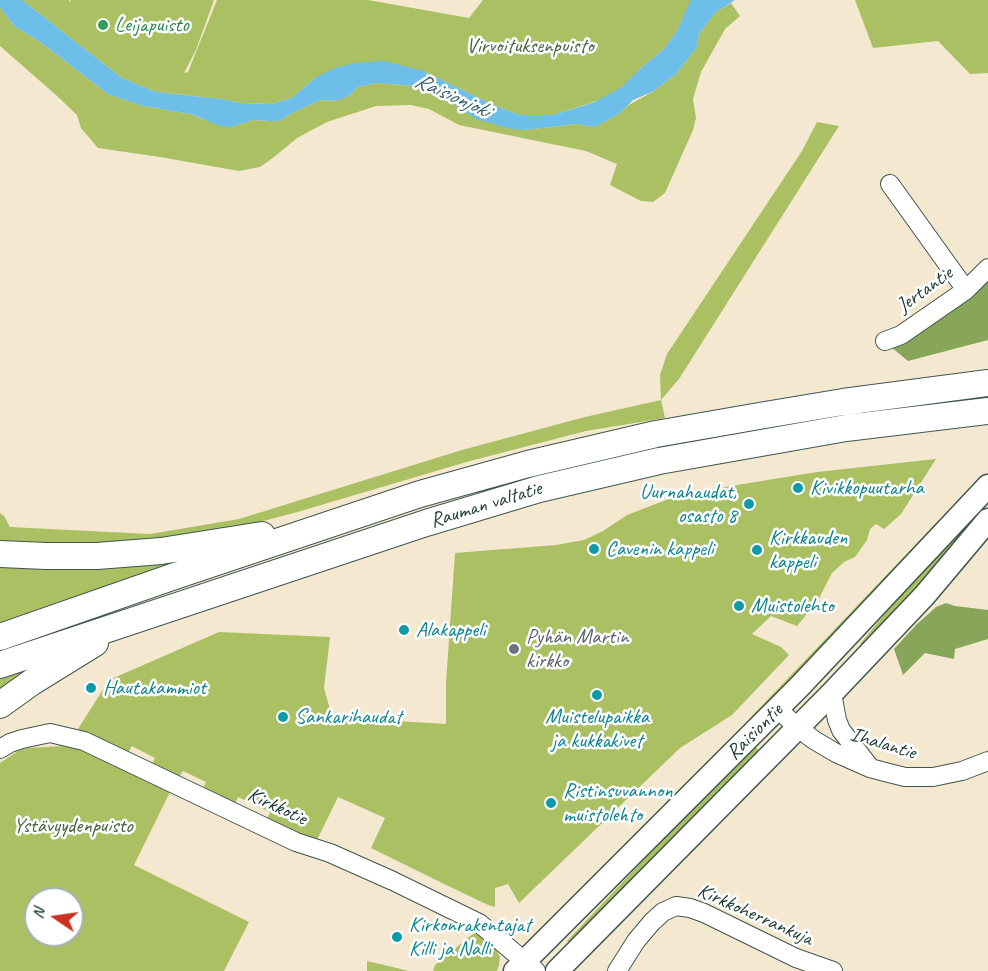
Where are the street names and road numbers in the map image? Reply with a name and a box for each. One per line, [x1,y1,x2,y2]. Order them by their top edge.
street label: Jertantie [892,261,958,319]
street label: Rauman valtatie [427,476,545,534]
street label: Raisiontie [721,698,789,766]
street label: Ihalantie [847,722,919,766]
street label: Kirkkotie [243,782,311,832]
street label: Kirkkoherrankuja [693,878,817,952]

